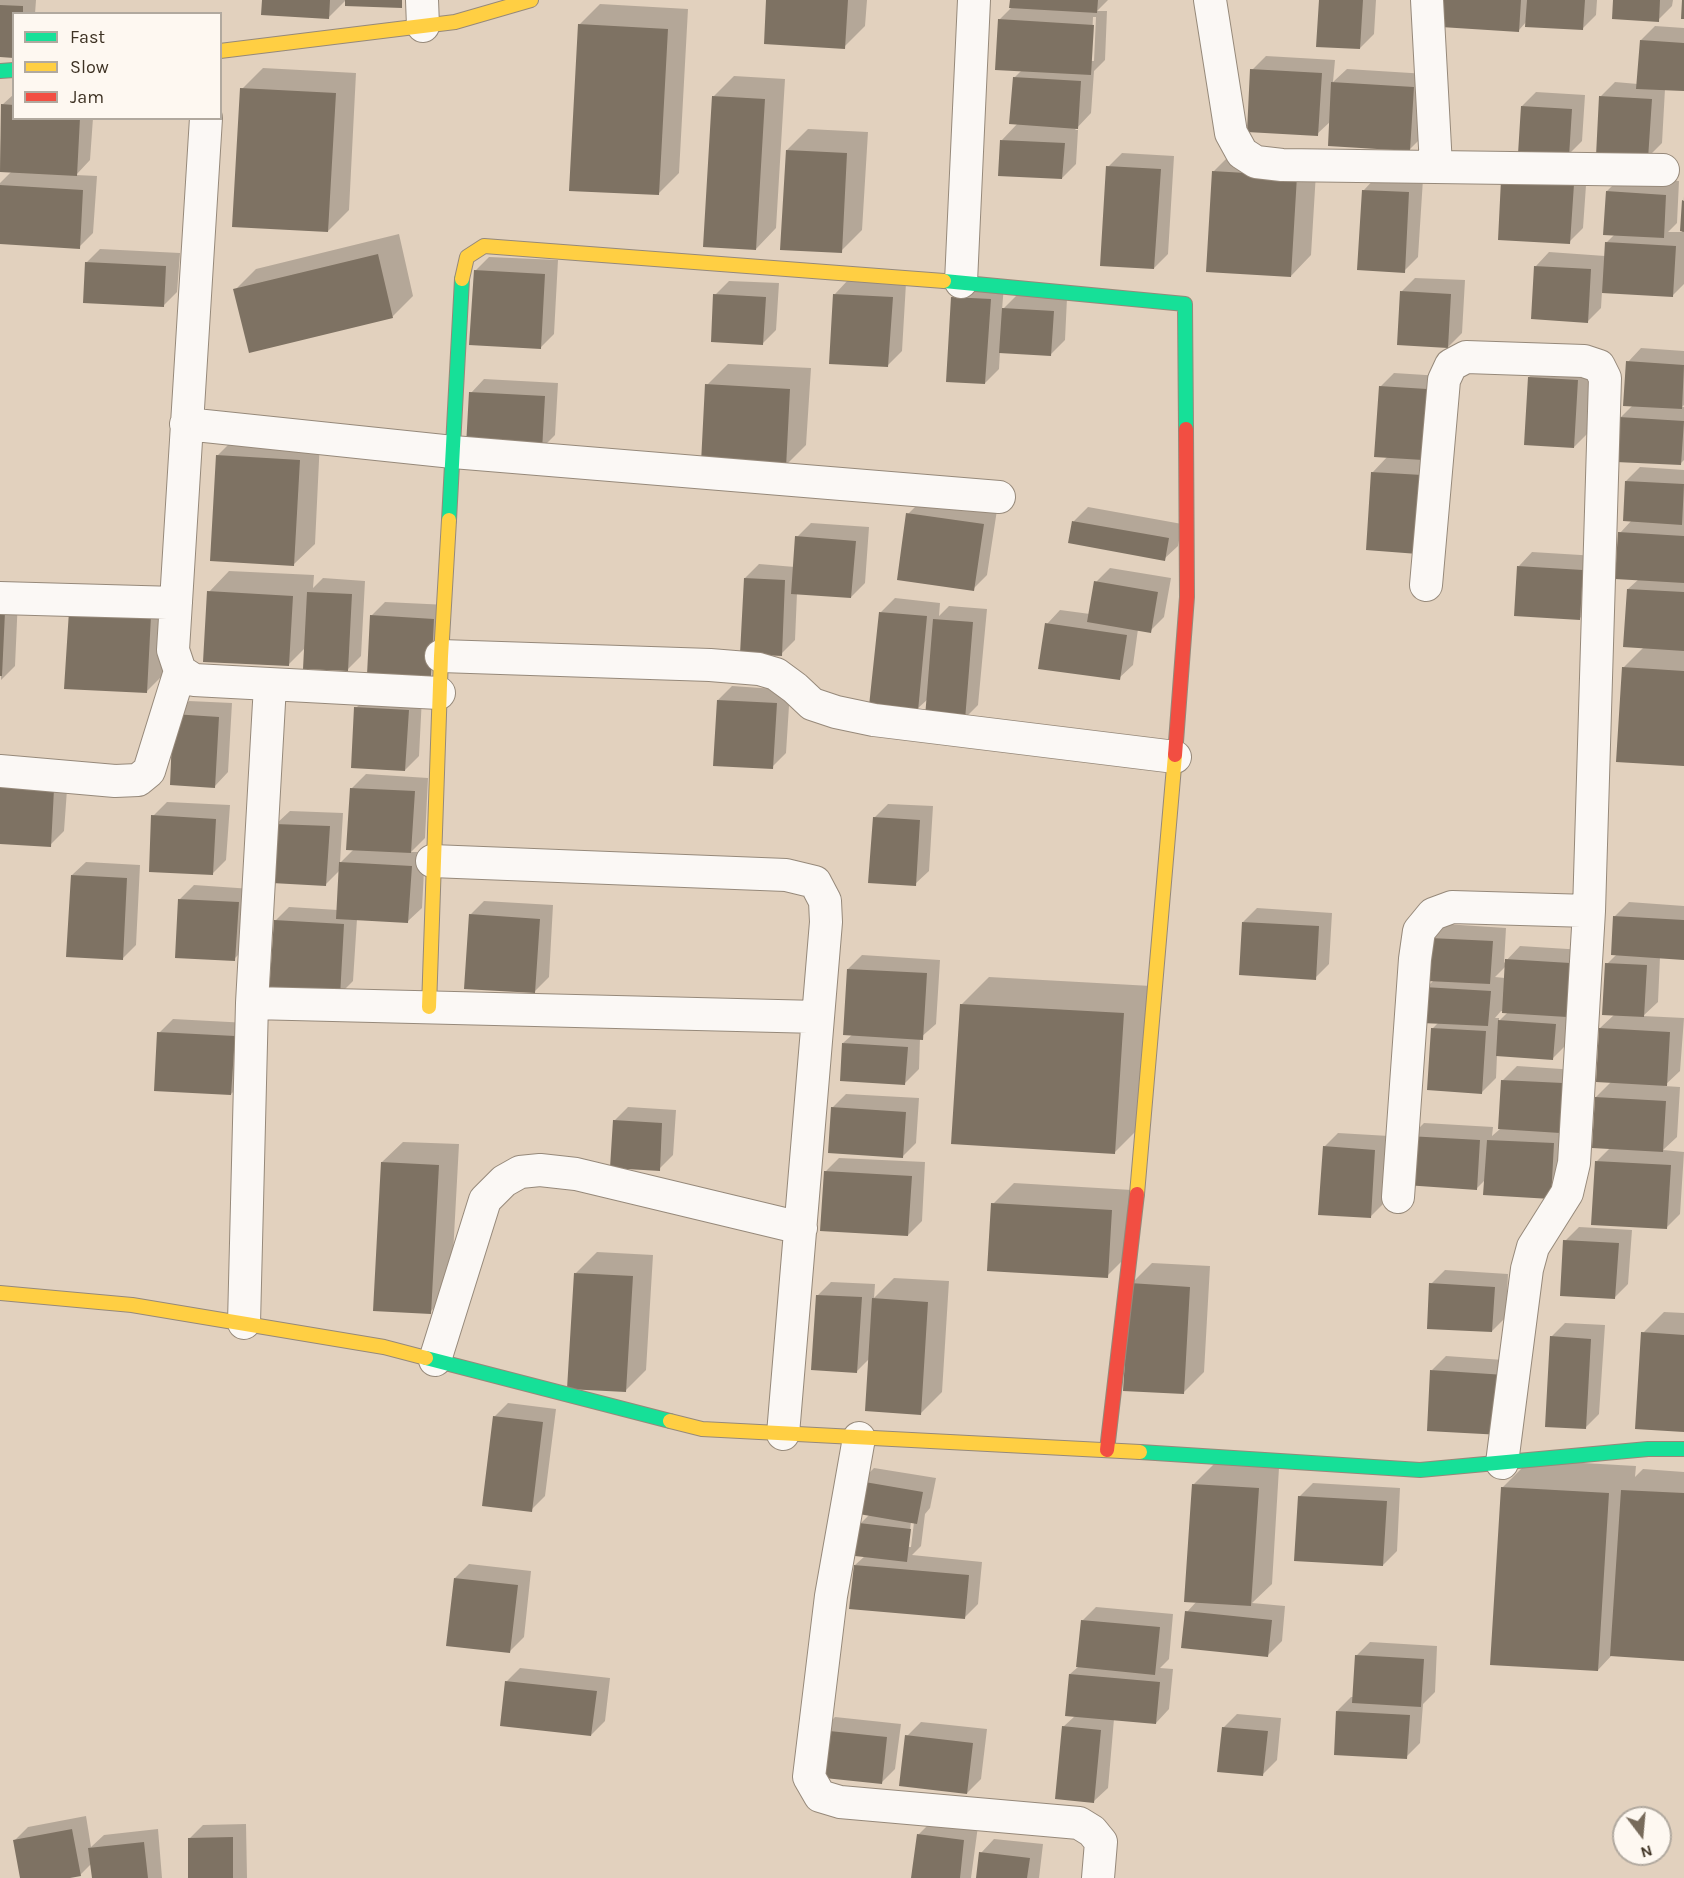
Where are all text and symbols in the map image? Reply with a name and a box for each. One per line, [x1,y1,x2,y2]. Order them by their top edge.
legend [12,12,222,120]
text: Fast [70,26,105,48]
text: Slow [70,56,109,78]
text: Jam [70,86,104,108]
north arrow [1612,1806,1672,1866]
text: N [1638,1841,1655,1863]

